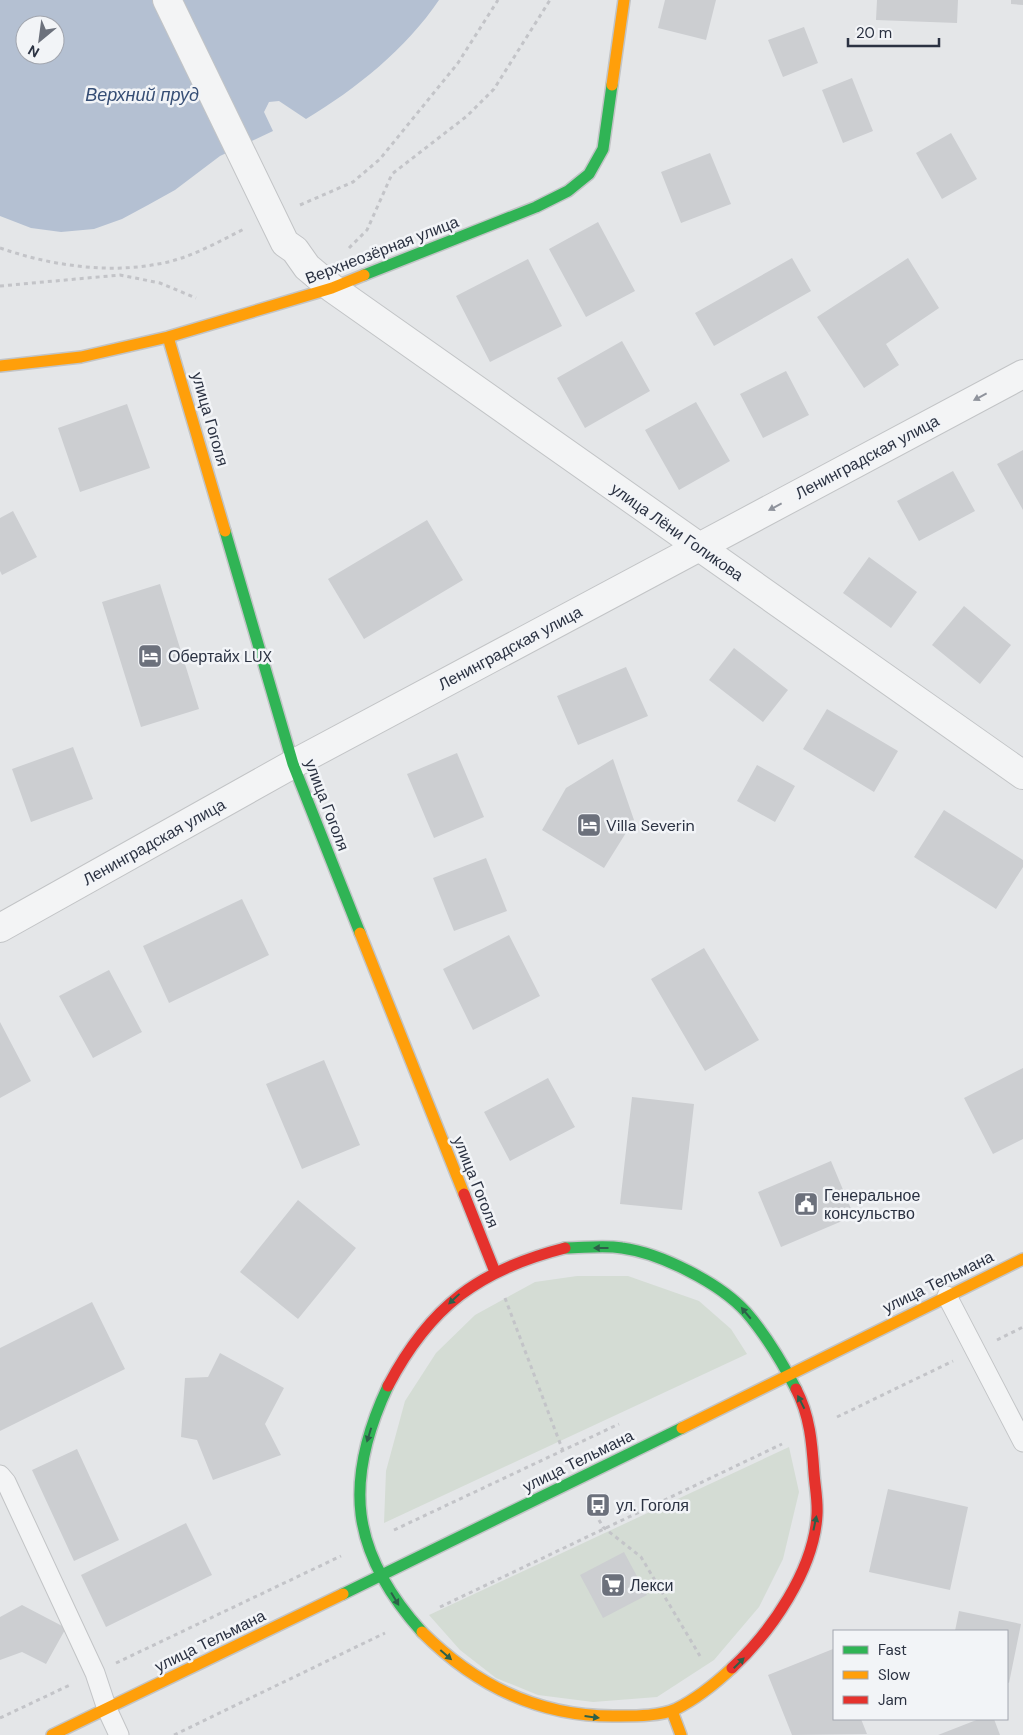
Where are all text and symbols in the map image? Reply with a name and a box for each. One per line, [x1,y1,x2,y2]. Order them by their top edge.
north arrow [15,15,65,65]
scale bar [848,15,939,47]
text: 20 m [856,23,892,43]
text: N [25,41,43,62]
water label: Верхний пруд [85,83,199,107]
street label: Верхнеозёрная улица [302,211,462,289]
street label: улица Гоголя [187,370,233,468]
one-way arrow [973,393,987,401]
street label: Ленинградская улица [791,410,943,504]
street label: улица Лёни Голикова [607,478,748,586]
one-way arrow [768,503,782,511]
street label: Ленинградская улица [434,601,586,695]
hotel icon: Обертайх LUX [137,643,163,669]
place label: Обертайх LUX [168,646,273,667]
street label: улица Гоголя [300,756,354,854]
street label: Ленинградская улица [79,794,229,890]
hotel icon: Villa Severin [576,812,602,838]
place label: Villa Severin [606,815,695,836]
street label: улица Гоголя [448,1133,504,1231]
place label: Генеральное консульство [824,1185,920,1224]
public building icon: Генеральное консульство [793,1191,819,1217]
one-way arrow [593,1244,609,1252]
street label: улица Тельмана [879,1246,997,1318]
one-way arrow [449,1293,461,1305]
one-way arrow [740,1307,751,1320]
one-way arrow [797,1394,805,1409]
street label: улица Тельмана [519,1425,637,1497]
one-way arrow [364,1427,372,1442]
bus stop icon: ул. Гоголя [585,1492,611,1518]
place label: ул. Гоголя [616,1495,689,1516]
one-way arrow [812,1514,820,1530]
supermarket icon: Лекси [600,1572,626,1598]
place label: Лекси [630,1575,674,1596]
one-way arrow [390,1592,400,1605]
street label: улица Тельмана [151,1605,269,1677]
legend [833,1630,1008,1720]
text: Fast [878,1640,907,1660]
one-way arrow [439,1649,452,1660]
one-way arrow [733,1657,745,1669]
text: Slow [878,1665,911,1685]
text: Jam [878,1690,907,1710]
one-way arrow [585,1713,601,1721]

